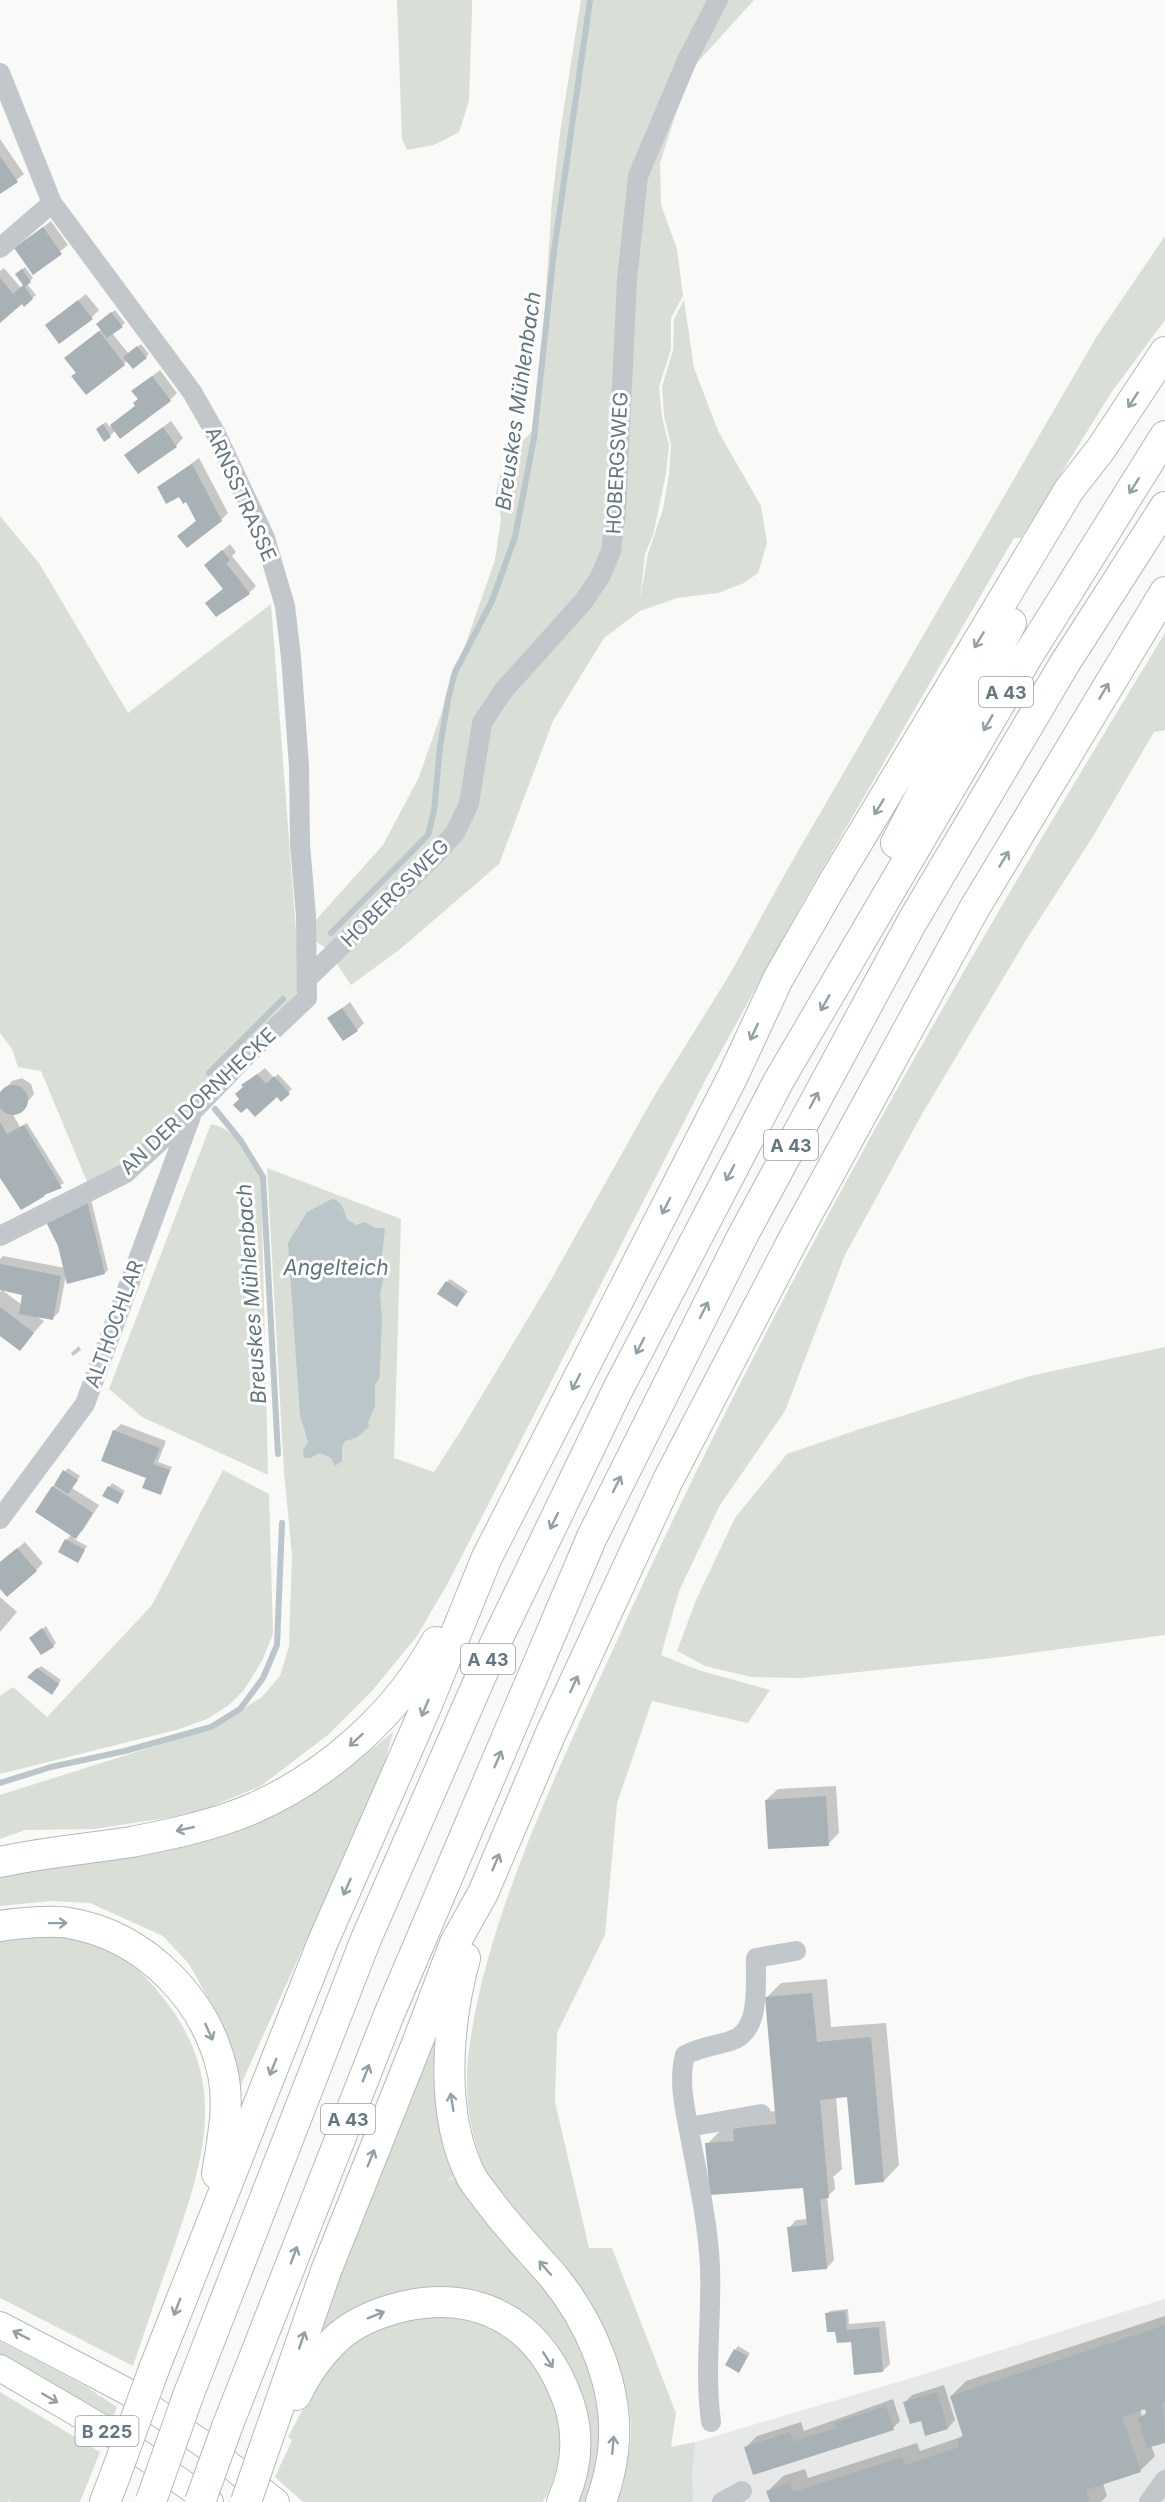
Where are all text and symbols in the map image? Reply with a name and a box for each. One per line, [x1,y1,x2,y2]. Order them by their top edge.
water label: Breuskes Mühlenbach [490,290,546,512]
street label: HOBERGSWEG [601,391,633,535]
one-way arrow [1127,392,1139,408]
street label: ARNSSTRASSE [201,423,281,565]
one-way arrow [1128,477,1140,494]
one-way arrow [973,631,985,648]
road number: A 43 [979,677,1033,707]
one-way arrow [1098,683,1110,700]
one-way arrow [982,714,993,732]
one-way arrow [872,798,884,815]
street label: HOBERGSWEG [336,834,454,952]
one-way arrow [998,851,1010,868]
one-way arrow [818,994,830,1011]
street label: AN DER DORNHECKE [115,1023,281,1179]
one-way arrow [747,1023,759,1041]
one-way arrow [809,1091,821,1109]
road number: A 43 [764,1130,818,1160]
one-way arrow [724,1164,735,1182]
water label: Breuskes Mühlenbach [231,1183,271,1405]
one-way arrow [660,1197,672,1214]
water label: Angelteich [282,1255,389,1280]
street label: ALTHOCHLAR [80,1257,148,1391]
one-way arrow [699,1301,710,1319]
one-way arrow [634,1337,646,1355]
one-way arrow [569,1373,581,1391]
one-way arrow [612,1476,624,1494]
one-way arrow [548,1512,560,1530]
road number: A 43 [461,1644,515,1674]
one-way arrow [568,1675,580,1693]
one-way arrow [419,1699,430,1717]
one-way arrow [349,1733,364,1747]
one-way arrow [492,1751,504,1769]
one-way arrow [176,1824,195,1836]
one-way arrow [491,1854,502,1872]
one-way arrow [341,1878,352,1896]
one-way arrow [48,1917,68,1929]
one-way arrow [204,2022,215,2040]
one-way arrow [267,2058,278,2076]
one-way arrow [361,2064,372,2083]
one-way arrow [446,2093,457,2113]
road number: A 43 [321,2104,375,2134]
one-way arrow [366,2149,377,2167]
one-way arrow [290,2246,301,2265]
one-way arrow [538,2261,552,2276]
one-way arrow [171,2298,182,2316]
one-way arrow [366,2309,384,2320]
one-way arrow [12,2329,30,2340]
one-way arrow [298,2331,309,2350]
one-way arrow [542,2351,554,2368]
one-way arrow [41,2392,58,2404]
road number: B 225 [76,2416,138,2446]
one-way arrow [608,2436,619,2456]

